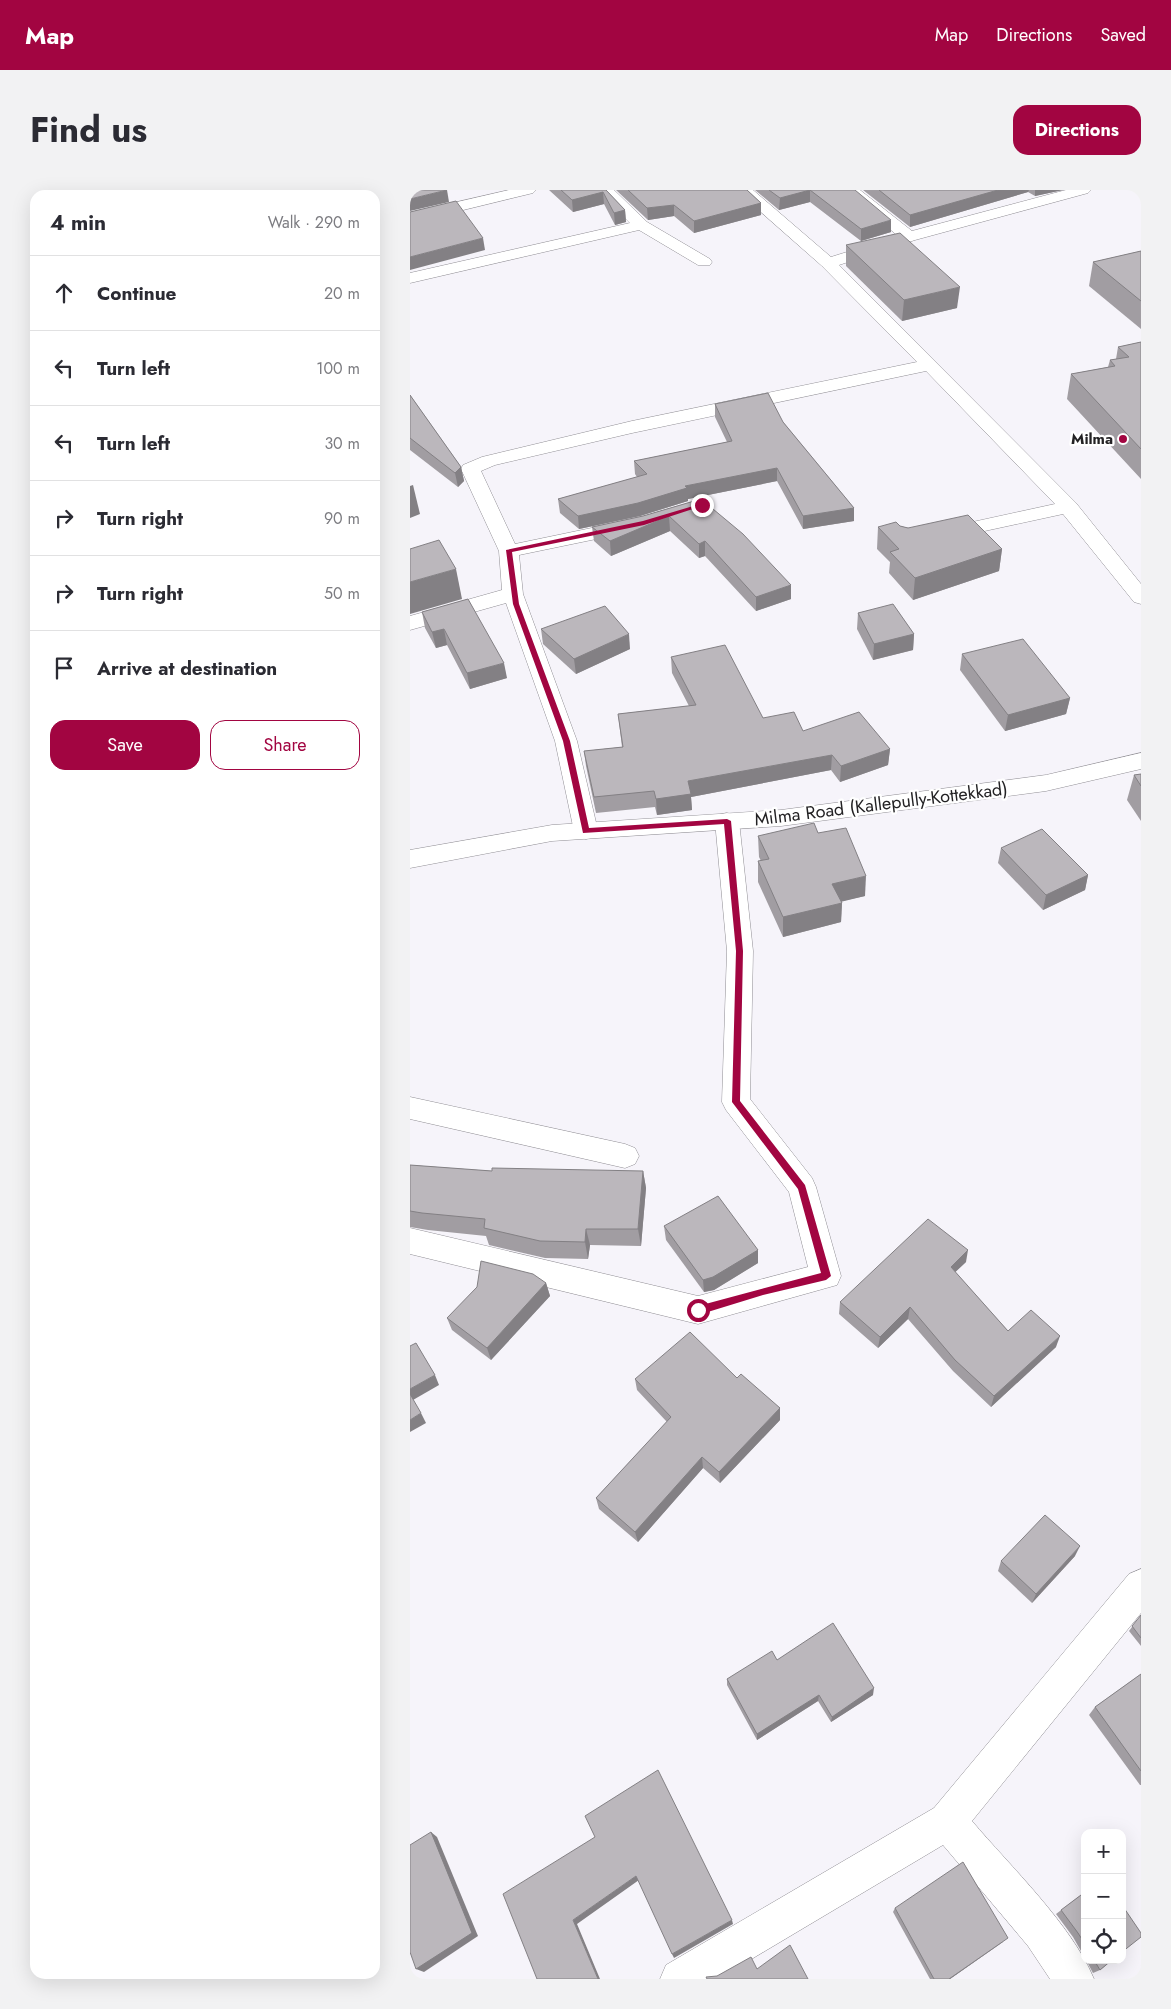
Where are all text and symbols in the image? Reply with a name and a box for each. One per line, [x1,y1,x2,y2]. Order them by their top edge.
text: Map [25,18,74,53]
text: Map [935,22,968,48]
text: Directions [996,22,1072,48]
text: Saved [1100,22,1146,48]
text: Find us [30,105,147,155]
button: Directions [1013,105,1141,155]
text: 4 min [50,208,106,238]
text: Walk · 290 m [268,211,360,234]
icon: ahead [50,279,78,307]
text: Continue [97,280,176,307]
text: 20 m [324,282,360,305]
icon: left [50,354,78,382]
text: Turn left [97,355,170,382]
text: 100 m [316,357,360,380]
place label: Milma [1071,428,1113,450]
icon: left [50,429,78,457]
text: Turn left [97,430,170,457]
text: 30 m [324,432,360,455]
marker: Milma [1117,433,1129,445]
route end [691,494,714,517]
icon: right [50,504,78,532]
text: Turn right [97,505,183,532]
text: 90 m [324,507,360,530]
icon: right [50,579,78,607]
text: Turn right [97,580,183,607]
text: 50 m [324,582,360,605]
icon: arrive [50,654,78,682]
text: Arrive at destination [97,655,277,682]
button: Save [50,720,200,770]
button: Share [210,720,360,770]
street label: Milma Road (Kallepully-Kottekkad) [753,776,1009,832]
route start [687,1299,710,1322]
map controls [1081,1829,1126,1964]
button: + [1081,1829,1126,1874]
button: − [1081,1874,1126,1919]
button: locate [1081,1919,1126,1964]

